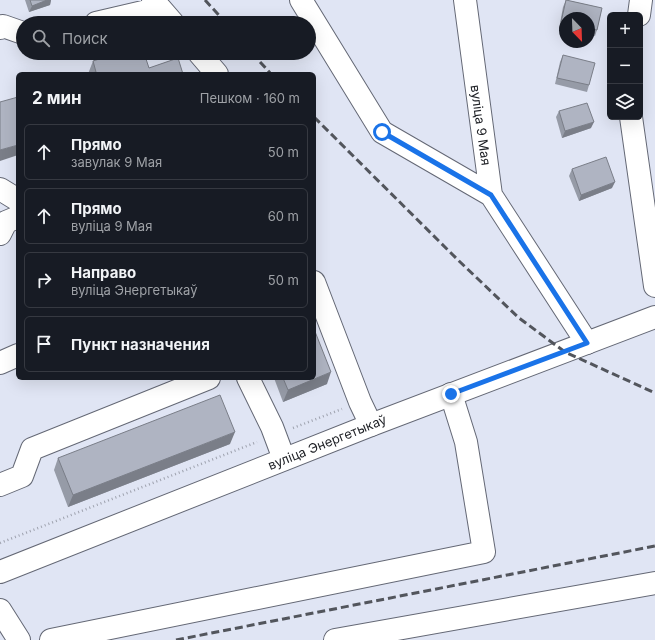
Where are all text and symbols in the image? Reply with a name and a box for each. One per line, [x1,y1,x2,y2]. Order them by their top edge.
north arrow [559,12,595,48]
map controls [607,12,643,120]
button: + [607,12,643,48]
search box [16,16,316,60]
icon: search [30,27,52,49]
text: Поиск [62,29,108,48]
button: − [607,48,643,84]
street label: вуліца 9 Мая [467,84,495,166]
button: layers [607,84,643,120]
text: 2 мин [32,88,82,108]
text: Пешком · 160 m [200,90,300,106]
route start [373,123,391,141]
text: Прямо [71,135,122,154]
icon: ahead [33,141,55,163]
text: 50 m [268,144,299,160]
text: завулак 9 Мая [71,154,162,170]
text: Прямо [71,199,122,218]
icon: ahead [33,205,55,227]
text: 60 m [268,208,299,224]
text: вуліца 9 Мая [71,218,152,234]
text: Направо [71,263,136,282]
icon: right [33,269,55,291]
text: 50 m [268,272,299,288]
text: вуліца Энергетыкаў [71,282,197,298]
icon: arrive [33,333,55,355]
text: Пункт назначения [71,335,210,354]
route end [442,385,460,403]
street label: вуліца Энергетыкаў [265,411,389,473]

